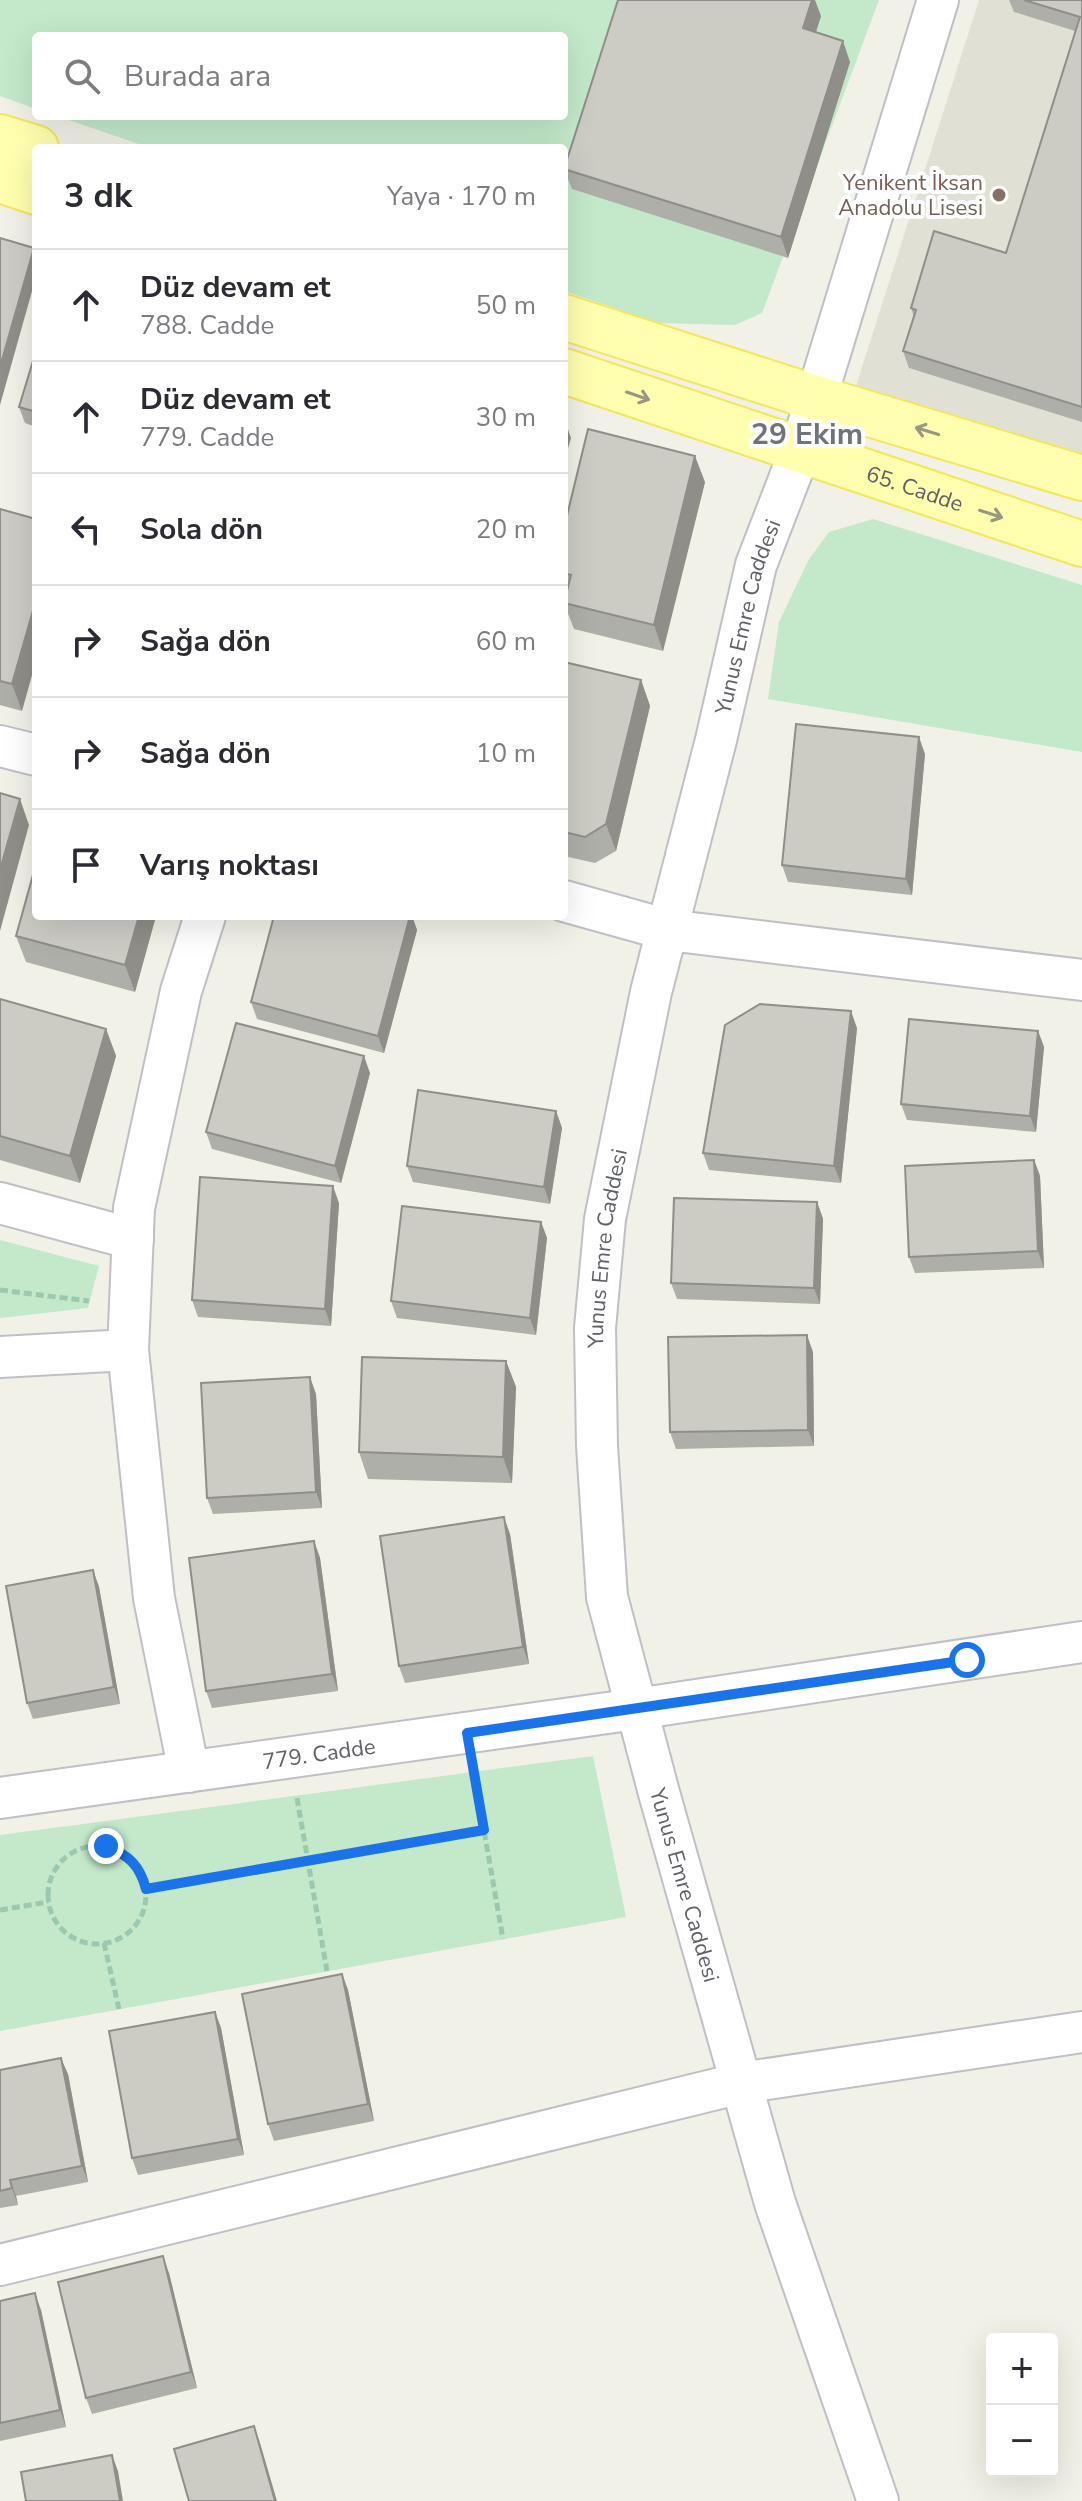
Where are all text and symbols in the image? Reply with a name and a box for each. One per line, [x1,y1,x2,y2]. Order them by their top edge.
search box [32,32,568,120]
icon: search [60,54,104,98]
text: Burada ara [124,56,271,97]
place label: Yenikent İksan Anadolu Lisesi [838,168,983,223]
text: 3 dk [64,173,132,219]
text: Yaya · 170 m [387,179,536,214]
marker: Yenikent İksan Anadolu Lisesi [990,186,1008,204]
text: Düz devam et [140,267,331,308]
icon: ahead [64,283,108,327]
text: 50 m [476,288,536,323]
text: 788. Cadde [140,308,274,343]
text: Düz devam et [140,379,331,420]
one-way arrow [625,390,650,405]
icon: ahead [64,395,108,439]
text: 30 m [476,400,536,435]
district label: 29 Ekim [751,414,863,455]
text: 779. Cadde [140,420,274,455]
one-way arrow [914,423,940,438]
street label: 65. Cadde [862,459,967,519]
icon: left [64,507,108,551]
one-way arrow [978,507,1003,522]
text: Sola dön [140,509,263,550]
text: 20 m [476,512,536,547]
street label: Yunus Emre Caddesi [708,515,788,719]
icon: right [64,619,108,663]
text: Sağa dön [140,621,271,662]
text: 60 m [476,624,536,659]
icon: right [64,731,108,775]
text: Sağa dön [140,733,271,774]
text: 10 m [476,736,536,771]
icon: arrive [64,843,108,887]
text: Varış noktası [140,845,319,886]
street label: Yunus Emre Caddesi [581,1146,635,1349]
route start [949,1642,985,1678]
street label: 779. Cadde [261,1732,377,1777]
street label: Yunus Emre Caddesi [642,1784,726,1986]
route end [88,1828,124,1864]
map controls [986,2333,1058,2477]
button: + [986,2333,1058,2405]
button: − [986,2405,1058,2477]

